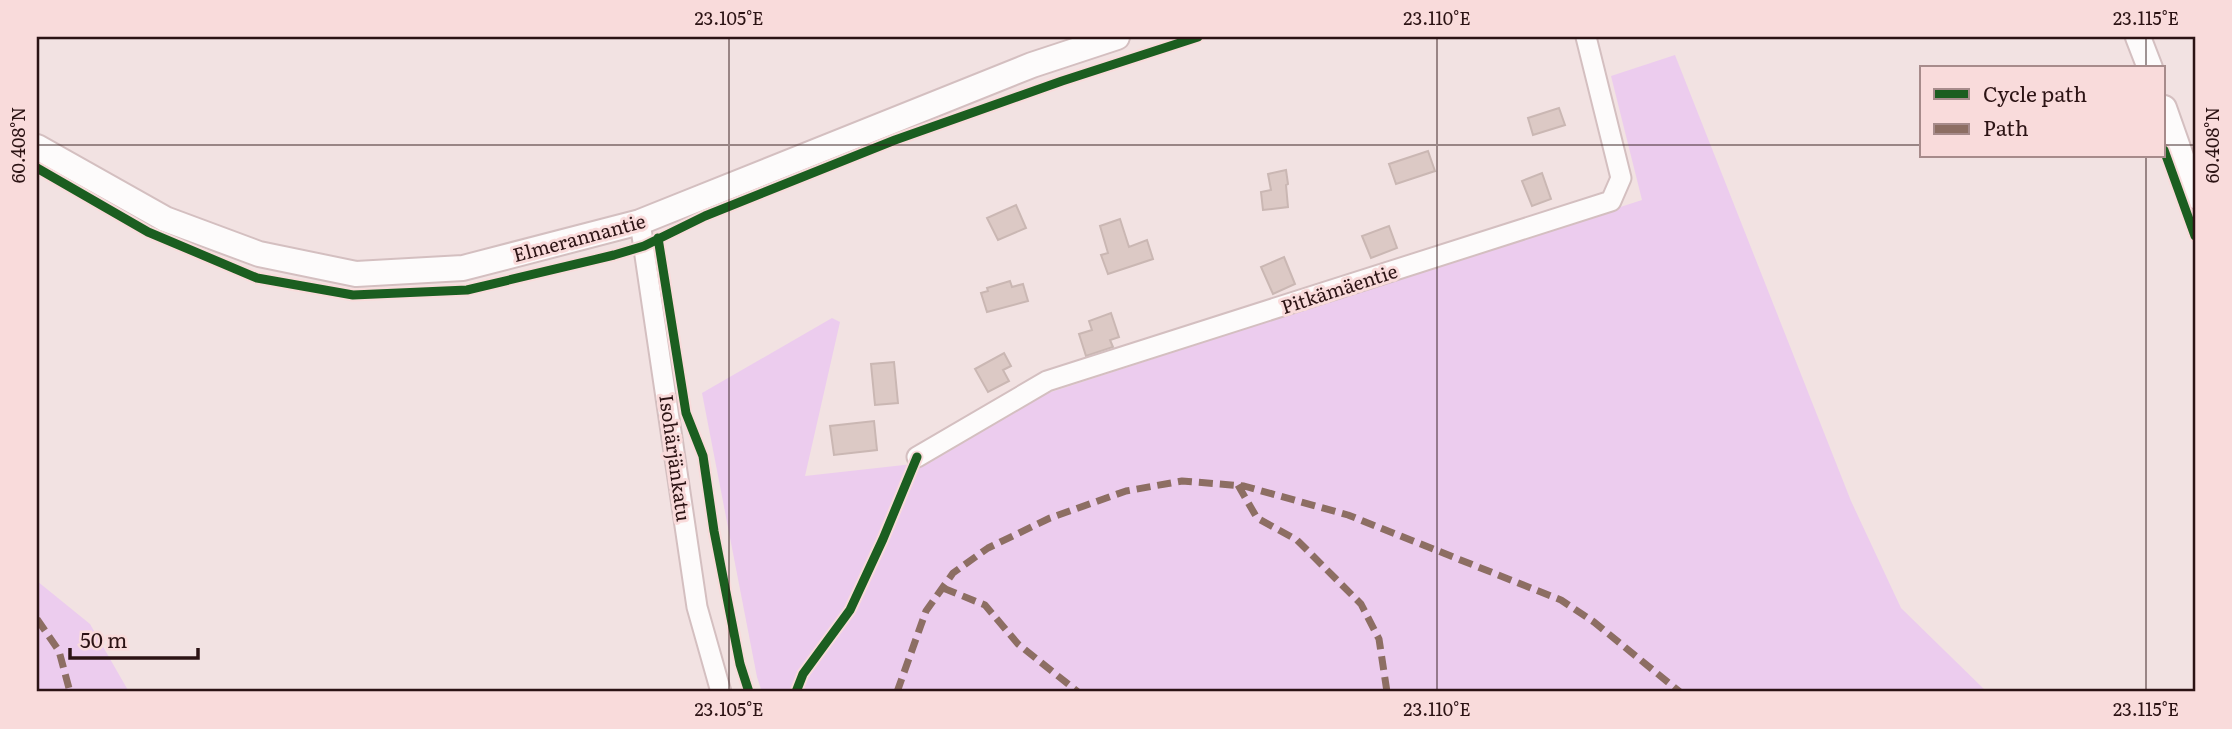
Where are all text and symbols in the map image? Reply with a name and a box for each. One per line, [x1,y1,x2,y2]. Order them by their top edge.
text: 23.105°E [694,4,764,31]
text: 23.110°E [1403,4,1471,31]
text: 23.115°E [2113,4,2179,31]
legend [1920,66,2166,158]
text: Cycle path [1983,77,2087,108]
text: 60.408°N [4,107,31,183]
text: 60.408°N [2198,107,2225,183]
text: Path [1983,111,2029,142]
street label: Elmerannantie [510,206,649,268]
street label: Pitkämäentie [1277,256,1401,320]
street label: Isohärjänkatu [653,393,699,523]
scale bar [70,617,198,661]
text: 50 m [80,623,127,654]
text: 23.105°E [694,695,764,722]
text: 23.110°E [1403,695,1471,722]
text: 23.115°E [2113,695,2179,722]

